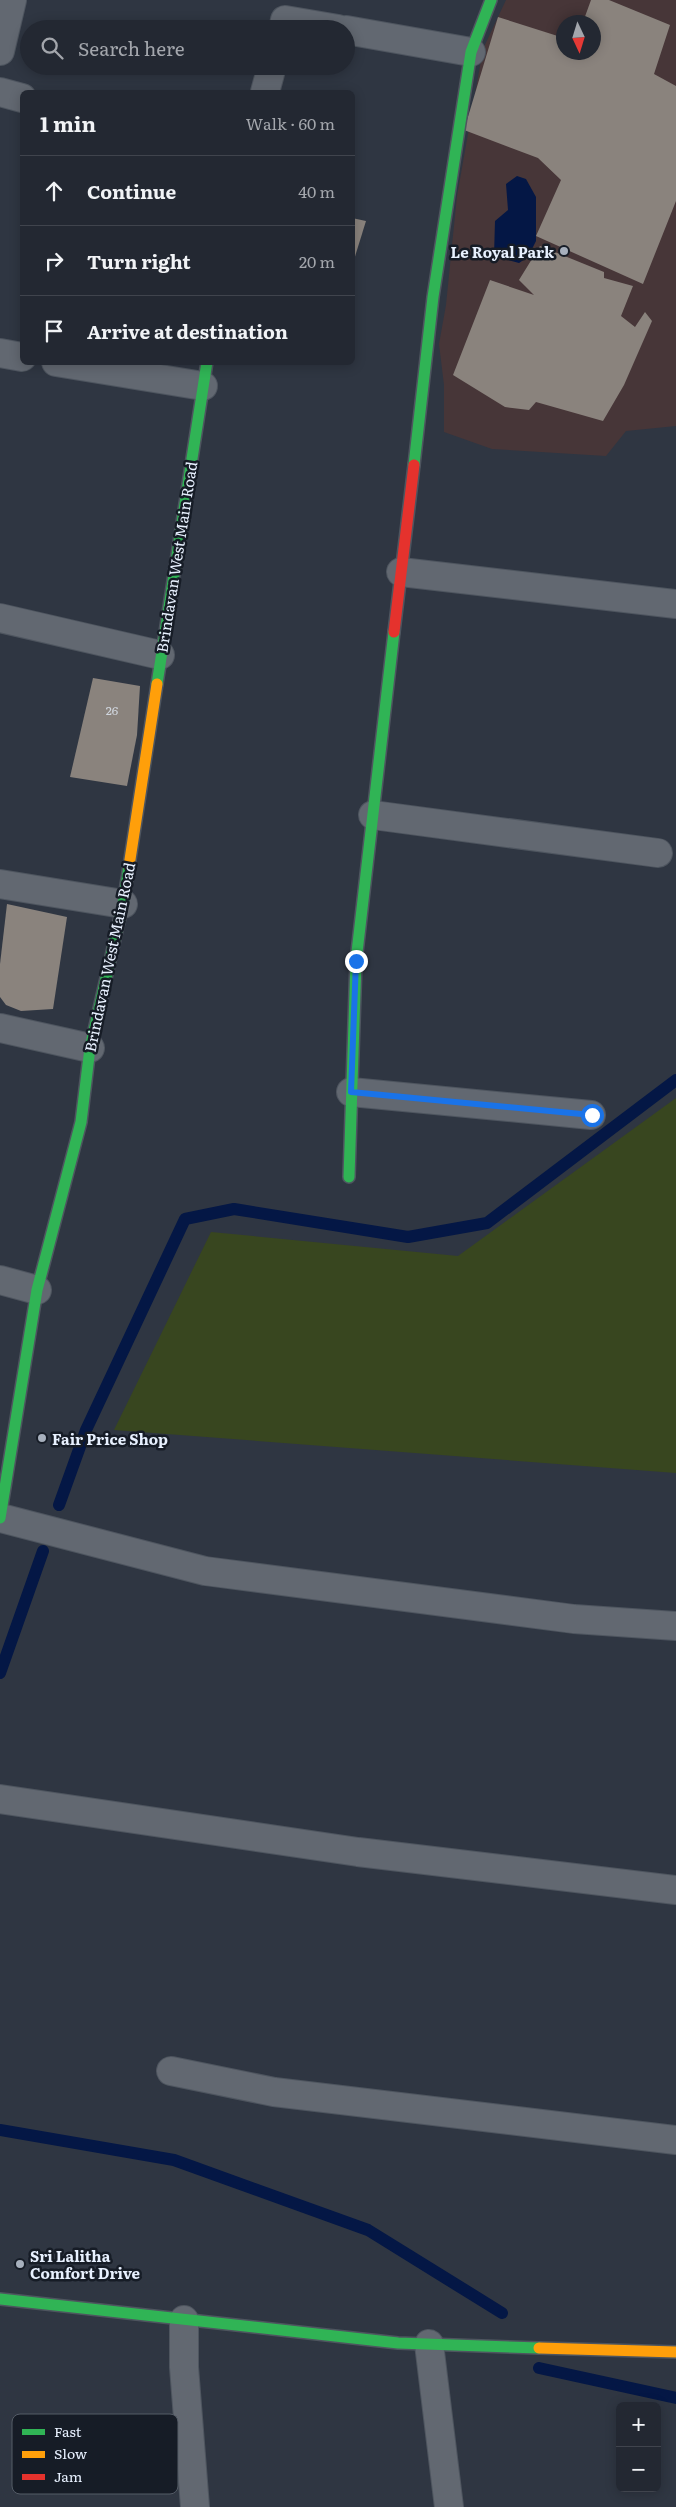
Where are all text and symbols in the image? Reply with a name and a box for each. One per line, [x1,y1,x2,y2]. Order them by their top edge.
north arrow [556,15,601,60]
search box [20,20,355,75]
icon: search [38,34,66,62]
text: Search here [78,34,185,62]
text: 1 min [40,107,96,138]
text: Walk · 60 m [246,111,335,135]
icon: ahead [40,177,68,205]
text: Continue [87,177,176,205]
text: 40 m [298,179,335,203]
place label: Le Royal Park [451,240,555,263]
marker: Le Royal Park [558,245,570,257]
icon: right [40,247,68,275]
text: Turn right [87,247,191,275]
text: 20 m [299,249,335,273]
icon: arrive [40,317,68,345]
text: Arrive at destination [87,317,288,345]
street label: Brindavan West Main Road [150,460,202,654]
house number: 26 [106,701,119,719]
street label: Brindavan West Main Road [78,860,140,1054]
route end [345,950,368,973]
route start [581,1104,604,1127]
place label: Fair Price Shop [52,1427,168,1450]
marker: Fair Price Shop [36,1432,48,1444]
place label: Sri Lalitha Comfort Drive [30,2244,141,2284]
marker: Sri Lalitha Comfort Drive [14,2258,26,2270]
map controls [616,2402,661,2492]
button: + [616,2402,661,2447]
legend [12,2414,178,2494]
text: Fast [54,2421,82,2441]
text: Slow [54,2443,87,2463]
button: − [616,2447,661,2492]
text: Jam [54,2466,83,2486]

